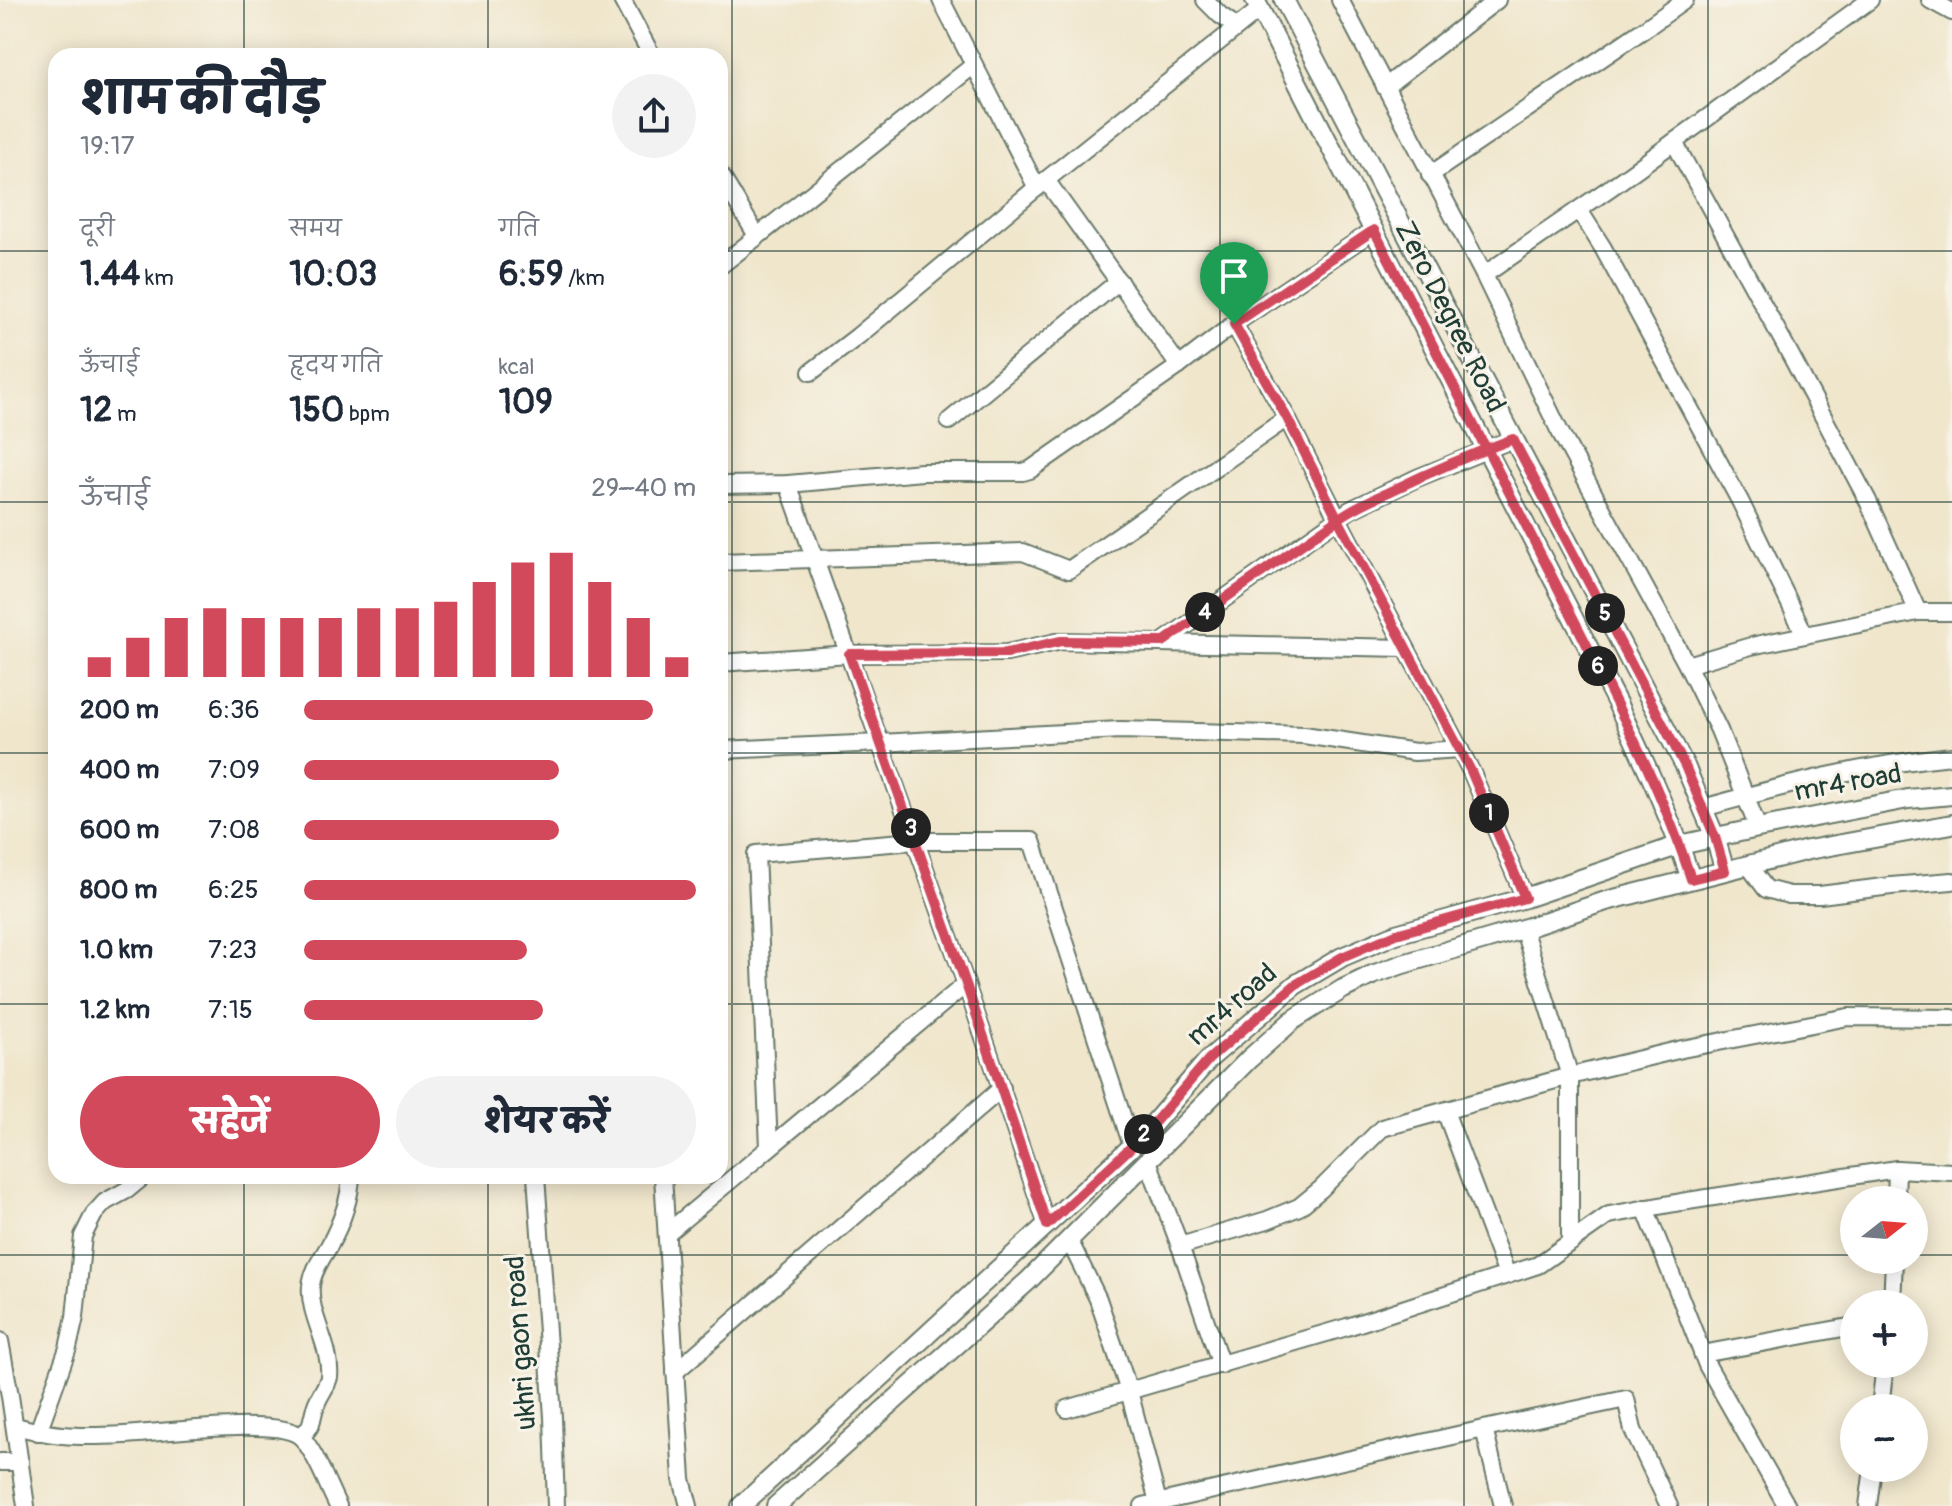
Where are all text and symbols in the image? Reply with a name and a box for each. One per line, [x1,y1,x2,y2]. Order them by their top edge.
text: शाम की दौड़ [80,72,323,127]
button: share [612,74,696,158]
text: 19:17 [80,130,134,162]
text: दूरी [80,215,115,243]
text: समय [289,215,342,243]
text: गति [499,215,539,243]
street label: Zero Degree Road [1387,215,1513,419]
pin [1200,242,1268,324]
text: 1.44 [80,253,140,296]
text: 10:03 [289,253,377,296]
text: 6:59 [499,253,563,296]
icon: arrive [1212,254,1256,298]
text: km [140,264,174,292]
text: /km [563,264,605,292]
text: ऊँचाई [80,351,139,379]
text: हृदय गति [289,351,382,379]
text: kcal [499,353,534,381]
text: 109 [499,381,553,424]
text: 12 [80,389,112,432]
text: 150 [289,389,344,432]
text: m [112,400,137,428]
text: bpm [344,400,390,428]
text: 29–40 m [591,472,696,504]
text: ऊँचाई [80,481,150,513]
pin: 4 [1185,592,1225,632]
pin: 5 [1585,593,1625,633]
text: 4 [1199,598,1211,626]
text: 5 [1599,599,1611,627]
pin: 6 [1578,646,1618,686]
text: 6 [1592,652,1604,680]
text: 200 m [80,694,159,726]
text: 6:36 [208,694,260,726]
text: 400 m [80,754,159,786]
text: 7:09 [208,754,260,786]
street label: mr4 road [1792,756,1904,810]
pin: 1 [1469,793,1509,833]
text: 1 [1485,799,1493,827]
pin: 3 [891,808,931,848]
text: 600 m [80,814,159,846]
text: 7:08 [208,814,260,846]
text: 3 [905,814,917,842]
text: 800 m [80,874,157,906]
text: 6:25 [208,874,259,906]
text: 1.0 km [80,934,153,966]
text: 7:23 [208,934,257,966]
street label: mr4 road [1180,956,1284,1054]
text: 1.2 km [80,994,150,1026]
text: 7:15 [208,994,253,1026]
button: सहेजें [80,1076,380,1168]
button: शेयर करें [396,1076,696,1168]
pin: 2 [1124,1114,1164,1154]
text: 2 [1138,1120,1150,1148]
north arrow [1840,1186,1928,1274]
map controls [1840,1186,1928,1482]
street label: ukhri gaon road [497,1255,545,1431]
button: + [1840,1290,1928,1378]
button: − [1840,1394,1928,1482]

